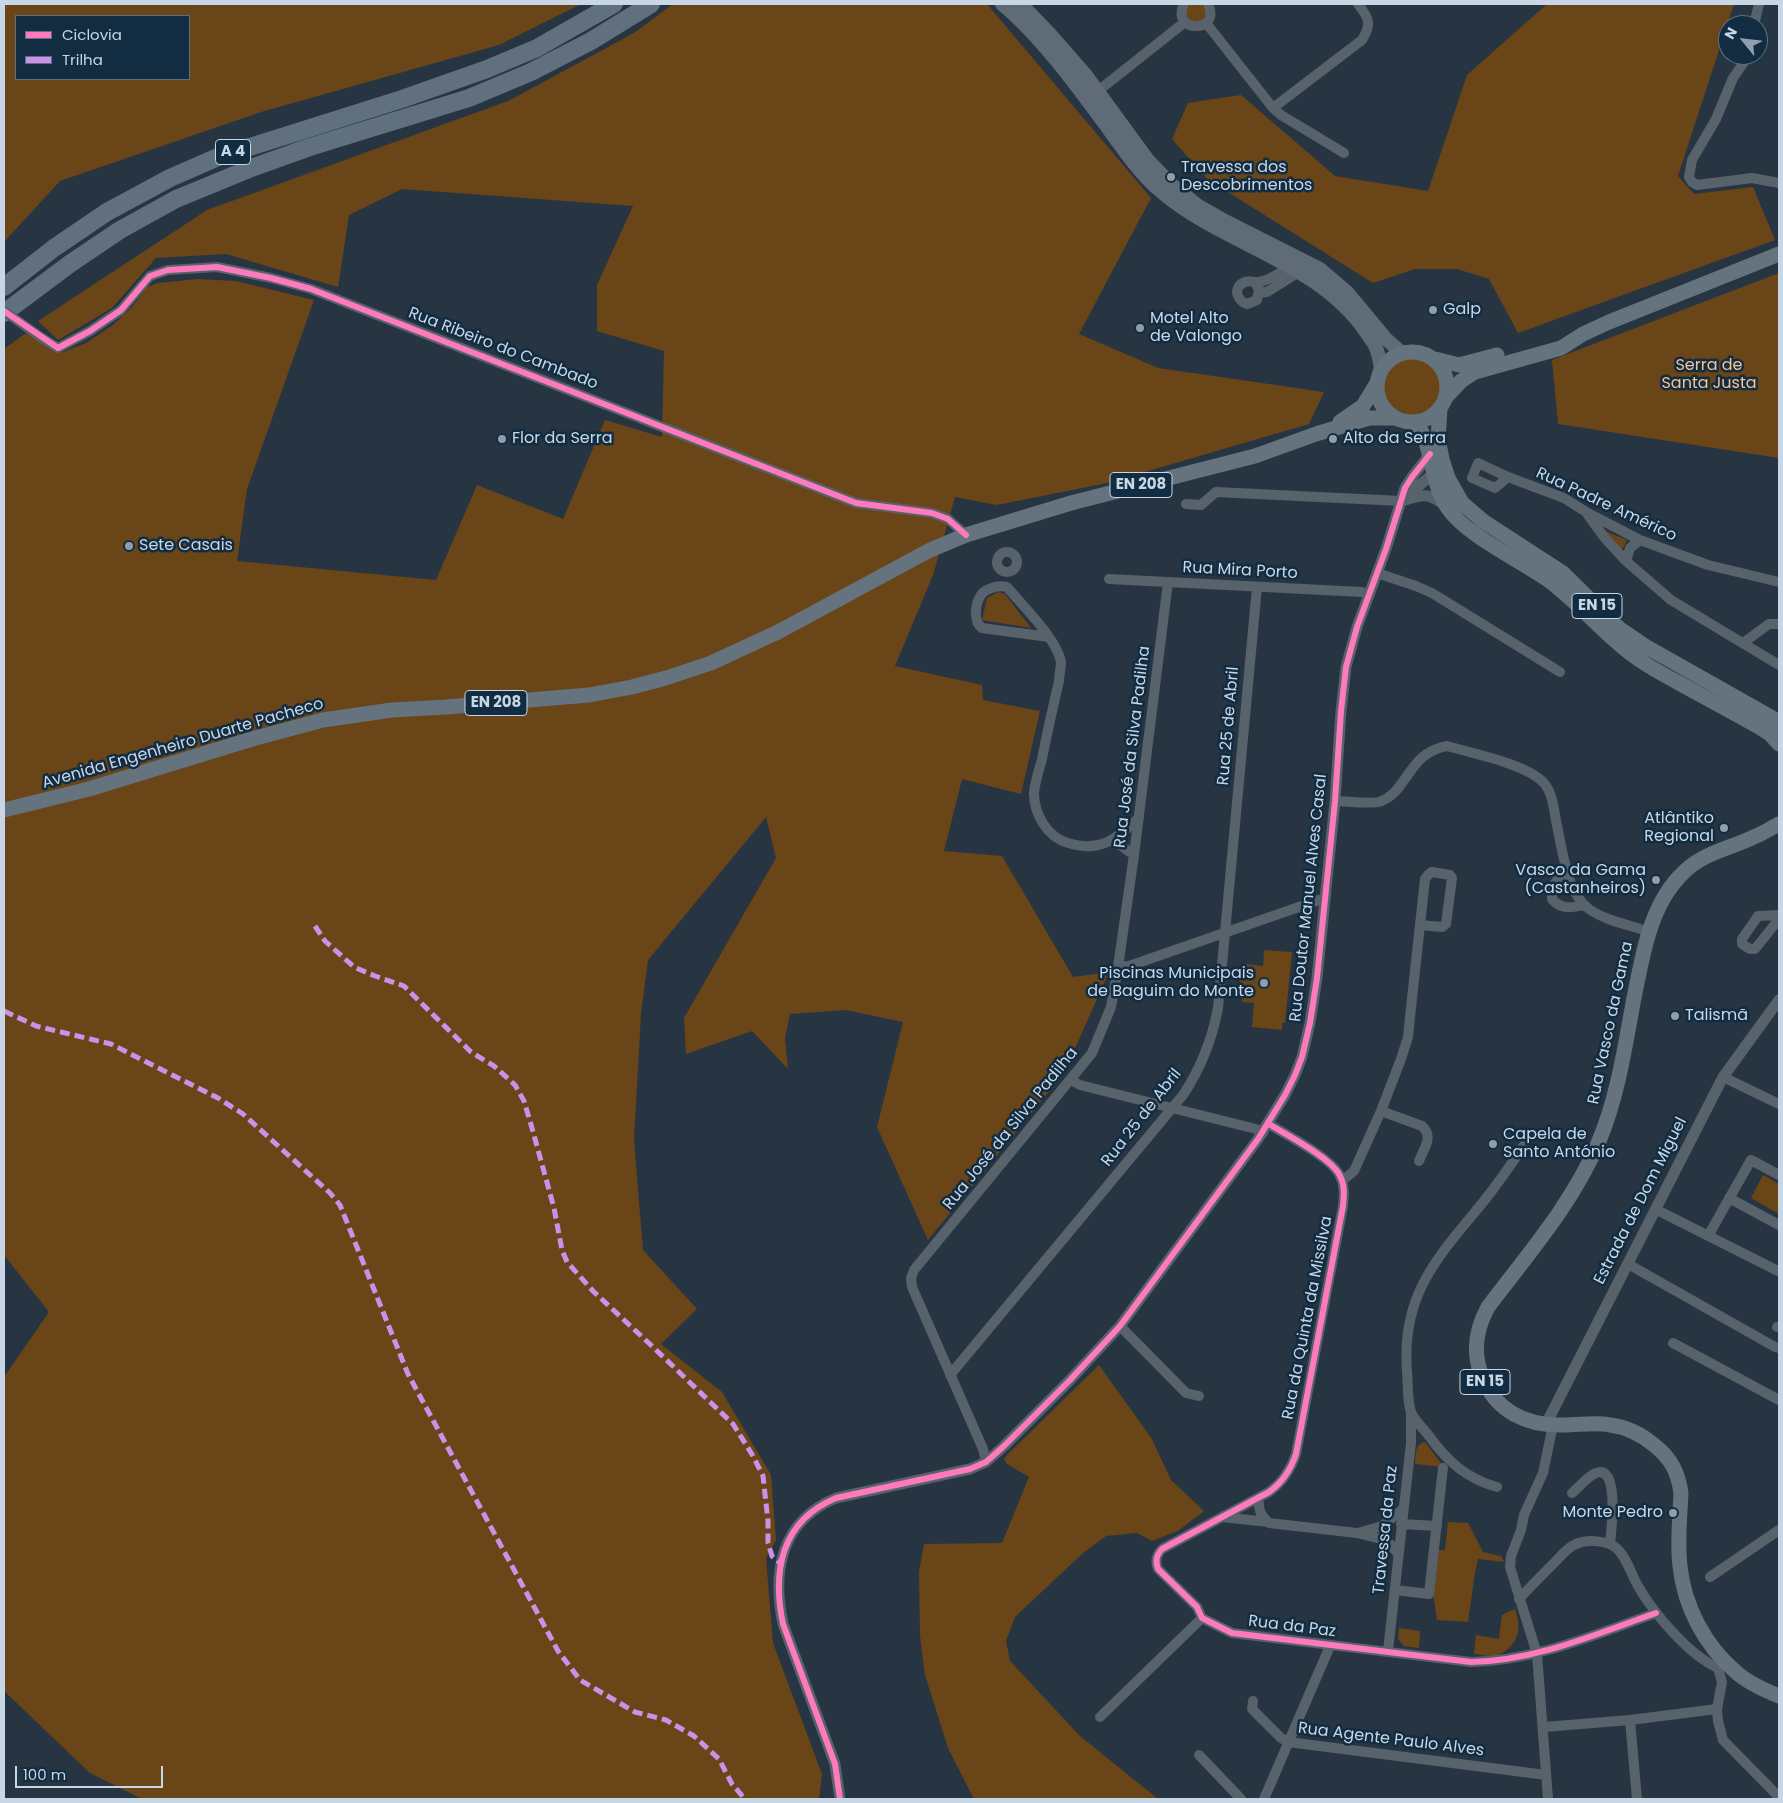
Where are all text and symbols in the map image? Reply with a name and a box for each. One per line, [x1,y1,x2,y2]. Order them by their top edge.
legend [15,15,190,80]
north arrow [1718,15,1768,65]
text: Ciclovia [62,24,122,45]
text: N [1719,24,1742,43]
text: Trilha [62,49,103,70]
road number: A 4 [216,140,250,164]
place label: Travessa dos Descobrimentos [1181,158,1312,196]
marker: Travessa dos Descobrimentos [1165,171,1177,183]
place label: Galp [1443,300,1481,320]
street label: Rua Ribeiro do Cambado [405,304,601,394]
marker: Galp [1427,304,1439,316]
place label: Motel Alto de Valongo [1150,309,1242,347]
marker: Motel Alto de Valongo [1134,322,1146,334]
park label: Serra de Santa Justa [1661,356,1757,394]
place label: Flor da Serra [512,429,612,449]
place label: Alto da Serra [1343,429,1446,449]
marker: Flor da Serra [496,433,508,445]
marker: Alto da Serra [1327,433,1339,445]
street label: Rua Padre Américo [1533,464,1679,546]
road number: EN 208 [1110,472,1172,498]
place label: Sete Casais [139,536,233,556]
marker: Sete Casais [123,540,135,552]
street label: Rua Mira Porto [1182,558,1298,584]
road number: EN 15 [1572,594,1622,618]
street label: Rua José da Silva Padilha [1111,645,1155,849]
street label: Rua 25 de Abril [1214,666,1244,786]
road number: EN 208 [465,690,527,716]
street label: Avenida Engenheiro Duarte Pacheco [40,695,326,793]
street label: Rua Doutor Manuel Alves Casal [1286,773,1332,1023]
place label: Atlântiko Regional [1644,809,1714,847]
marker: Atlântiko Regional [1718,822,1730,834]
place label: Vasco da Gama (Castanheiros) [1515,861,1646,899]
marker: Vasco da Gama (Castanheiros) [1650,874,1662,886]
street label: Rua Vasco da Gama [1584,940,1638,1106]
place label: Piscinas Municipais de Baguim do Monte [1087,964,1254,1002]
marker: Piscinas Municipais de Baguim do Monte [1258,977,1270,989]
place label: Talismã [1685,1006,1748,1026]
marker: Talismã [1669,1010,1681,1022]
street label: Rua José da Silva Padilha [940,1044,1082,1214]
street label: Rua 25 de Abril [1098,1065,1186,1171]
street label: Estrada de Dom Miguel [1590,1114,1692,1288]
place label: Capela de Santo António [1503,1125,1615,1163]
marker: Capela de Santo António [1487,1138,1499,1150]
street label: Rua da Quinta da Missilva [1279,1215,1337,1421]
road number: EN 15 [1460,1370,1510,1394]
street label: Travessa da Paz [1370,1465,1402,1595]
place label: Monte Pedro [1563,1503,1663,1523]
marker: Monte Pedro [1667,1507,1679,1519]
street label: Rua da Paz [1247,1612,1337,1642]
street label: Rua Agente Paulo Alves [1297,1719,1485,1761]
scale bar [18,1756,165,1788]
text: 100 m [23,1764,66,1785]

